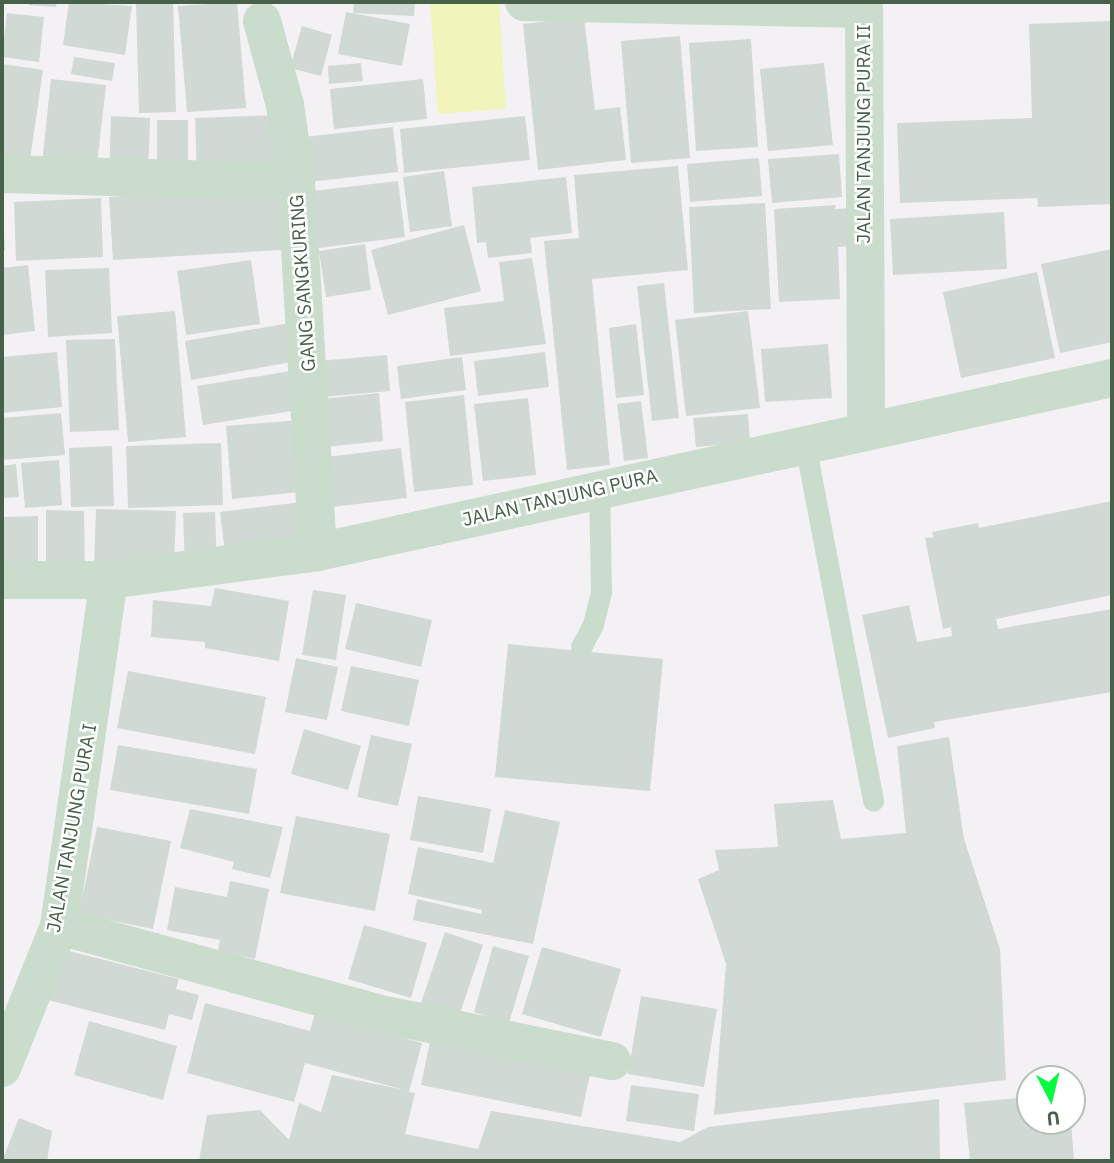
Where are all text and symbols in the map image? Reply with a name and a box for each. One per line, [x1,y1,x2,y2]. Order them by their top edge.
street label: JALAN TANJUNG PURA II [853,24,875,244]
street label: GANG SANGKURING [285,194,321,372]
street label: JALAN TANJUNG PURA [460,464,660,532]
street label: JALAN TANJUNG PURA I [42,722,102,934]
north arrow [1016,1065,1086,1135]
text: U [1045,1106,1061,1132]

